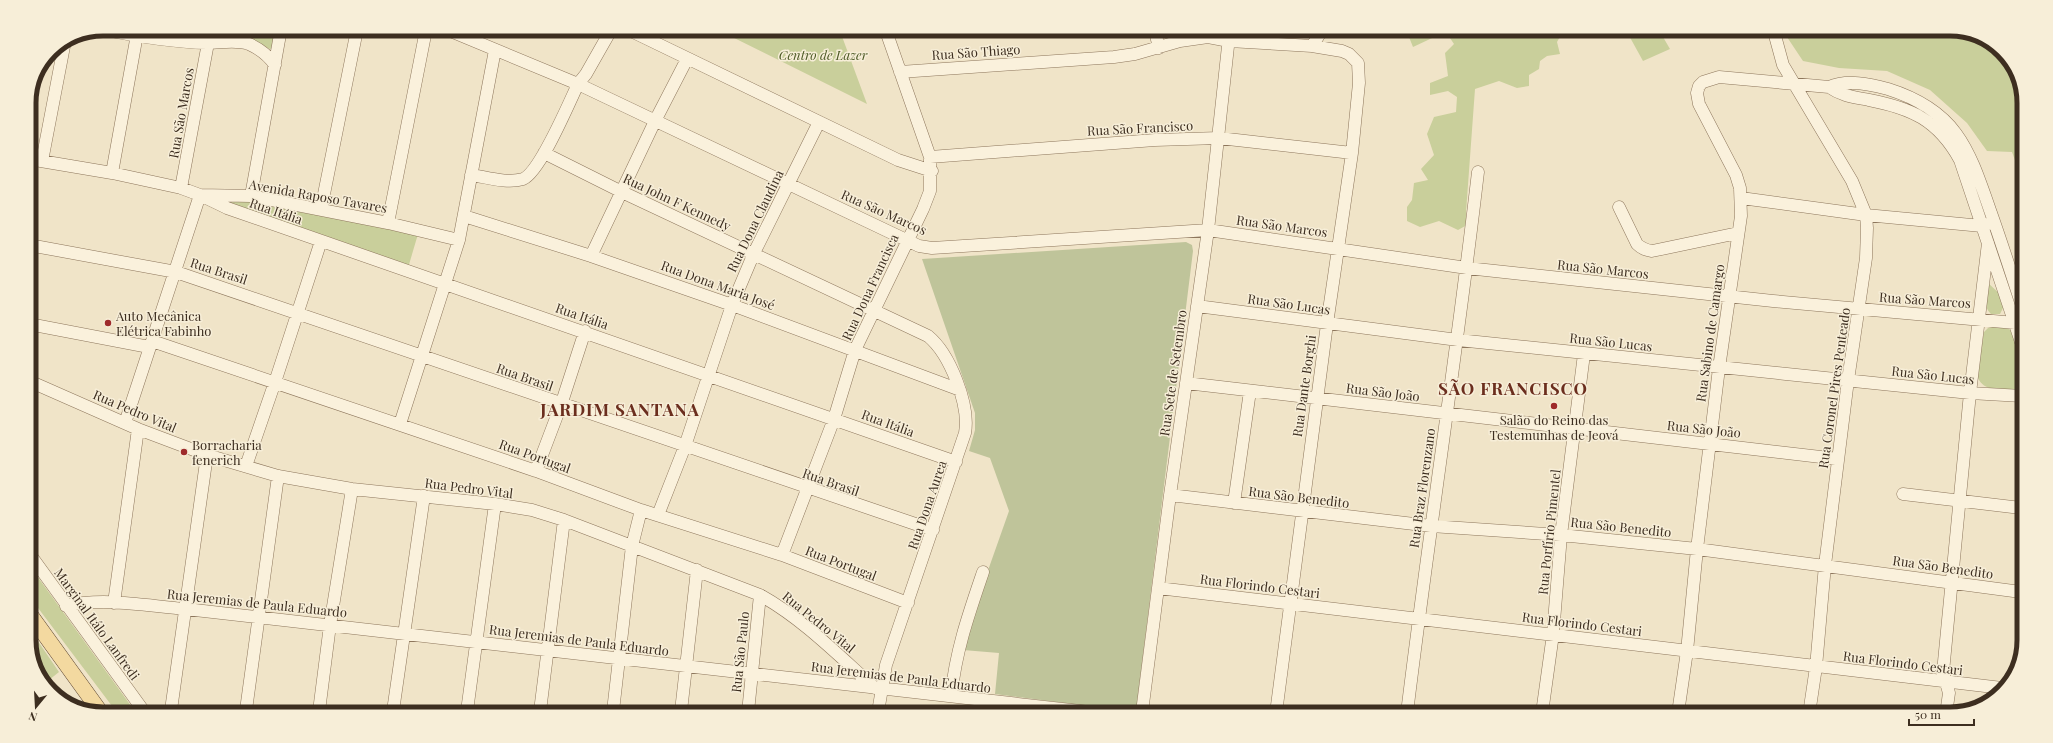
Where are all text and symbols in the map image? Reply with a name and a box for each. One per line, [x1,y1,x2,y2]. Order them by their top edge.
street label: Rua São Thiago [931,40,1021,63]
park label: Centro de Lazer [779,46,868,63]
street label: Rua São Marcos [164,66,197,160]
street label: Rua São Francisco [1087,116,1193,139]
street label: Rua Dona Claudina [722,166,787,275]
street label: Rua John F Kennedy [621,169,734,234]
street label: Avenida Raposo Tavares [247,175,389,216]
street label: Rua São Marcos [839,185,930,238]
street label: Rua Itália [247,194,305,228]
street label: Rua São Marcos [1235,211,1329,240]
street label: Rua Dona Francisca [837,230,902,343]
street label: Rua Brasil [188,253,250,288]
street label: Rua São Marcos [1556,255,1650,282]
street label: Rua Dona Maria José [659,256,778,313]
street label: Rua Sabino de Camargo [1691,263,1728,403]
street label: Rua São Marcos [1879,288,1972,311]
street label: Rua São Lucas [1247,289,1332,318]
street label: Rua Itália [553,299,611,333]
street label: Rua Coronel Pires Penteado [1814,306,1853,469]
place label: Auto Mecânica Elétrica Fabinho [115,307,212,339]
street label: Rua Sete de Setembro [1155,309,1190,437]
marker: Auto Mecânica Elétrica Fabinho [103,318,113,328]
street label: Rua São Lucas [1569,329,1653,354]
street label: Rua Dante Borghi [1288,334,1319,438]
street label: Rua Brasil [494,359,556,394]
street label: Rua São Lucas [1891,362,1975,387]
district label: SÃO FRANCISCO [1438,377,1588,399]
street label: Rua São João [1345,379,1421,404]
street label: Rua Pedro Vital [91,385,180,436]
district label: JARDIM SANTANA [539,398,700,420]
marker: Salão do Reino das Testemunhas de Jeová [1549,401,1559,411]
street label: Rua Itália [859,405,917,440]
place label: Salão do Reino das Testemunhas de Jeová [1490,411,1619,443]
street label: Rua São João [1666,416,1742,441]
street label: Rua Braz Florenzano [1405,427,1438,549]
street label: Rua Portugal [497,435,574,476]
place label: Borracharia fenerich [192,436,262,468]
marker: Borracharia fenerich [179,447,189,457]
street label: Rua Dona Aurea [903,458,950,552]
street label: Rua Brasil [800,464,862,499]
street label: Rua Porfírio Pimentel [1533,468,1564,596]
street label: Rua Pedro Vital [424,474,515,501]
street label: Rua São Benedito [1248,482,1350,511]
street label: Rua São Benedito [1570,513,1672,540]
street label: Rua Portugal [803,541,879,584]
street label: Rua São Benedito [1892,551,1995,582]
street label: Marginal Itálo Lanfredi [51,564,144,683]
street label: Rua Florindo Cestari [1199,570,1321,601]
street label: Rua Jeremias de Paula Eduardo [166,585,348,620]
street label: Rua Pedro Vital [779,587,859,656]
street label: Rua Florindo Cestari [1521,608,1643,639]
street label: Rua São Paulo [727,610,752,693]
street label: Rua Jeremias de Paula Eduardo [488,620,670,659]
street label: Rua Florindo Cestari [1842,647,1964,678]
street label: Rua Jeremias de Paula Eduardo [810,657,992,696]
north arrow [16,687,56,727]
scale bar [1909,701,1974,727]
text: 50 m [1915,706,1941,722]
text: N [27,709,39,725]

